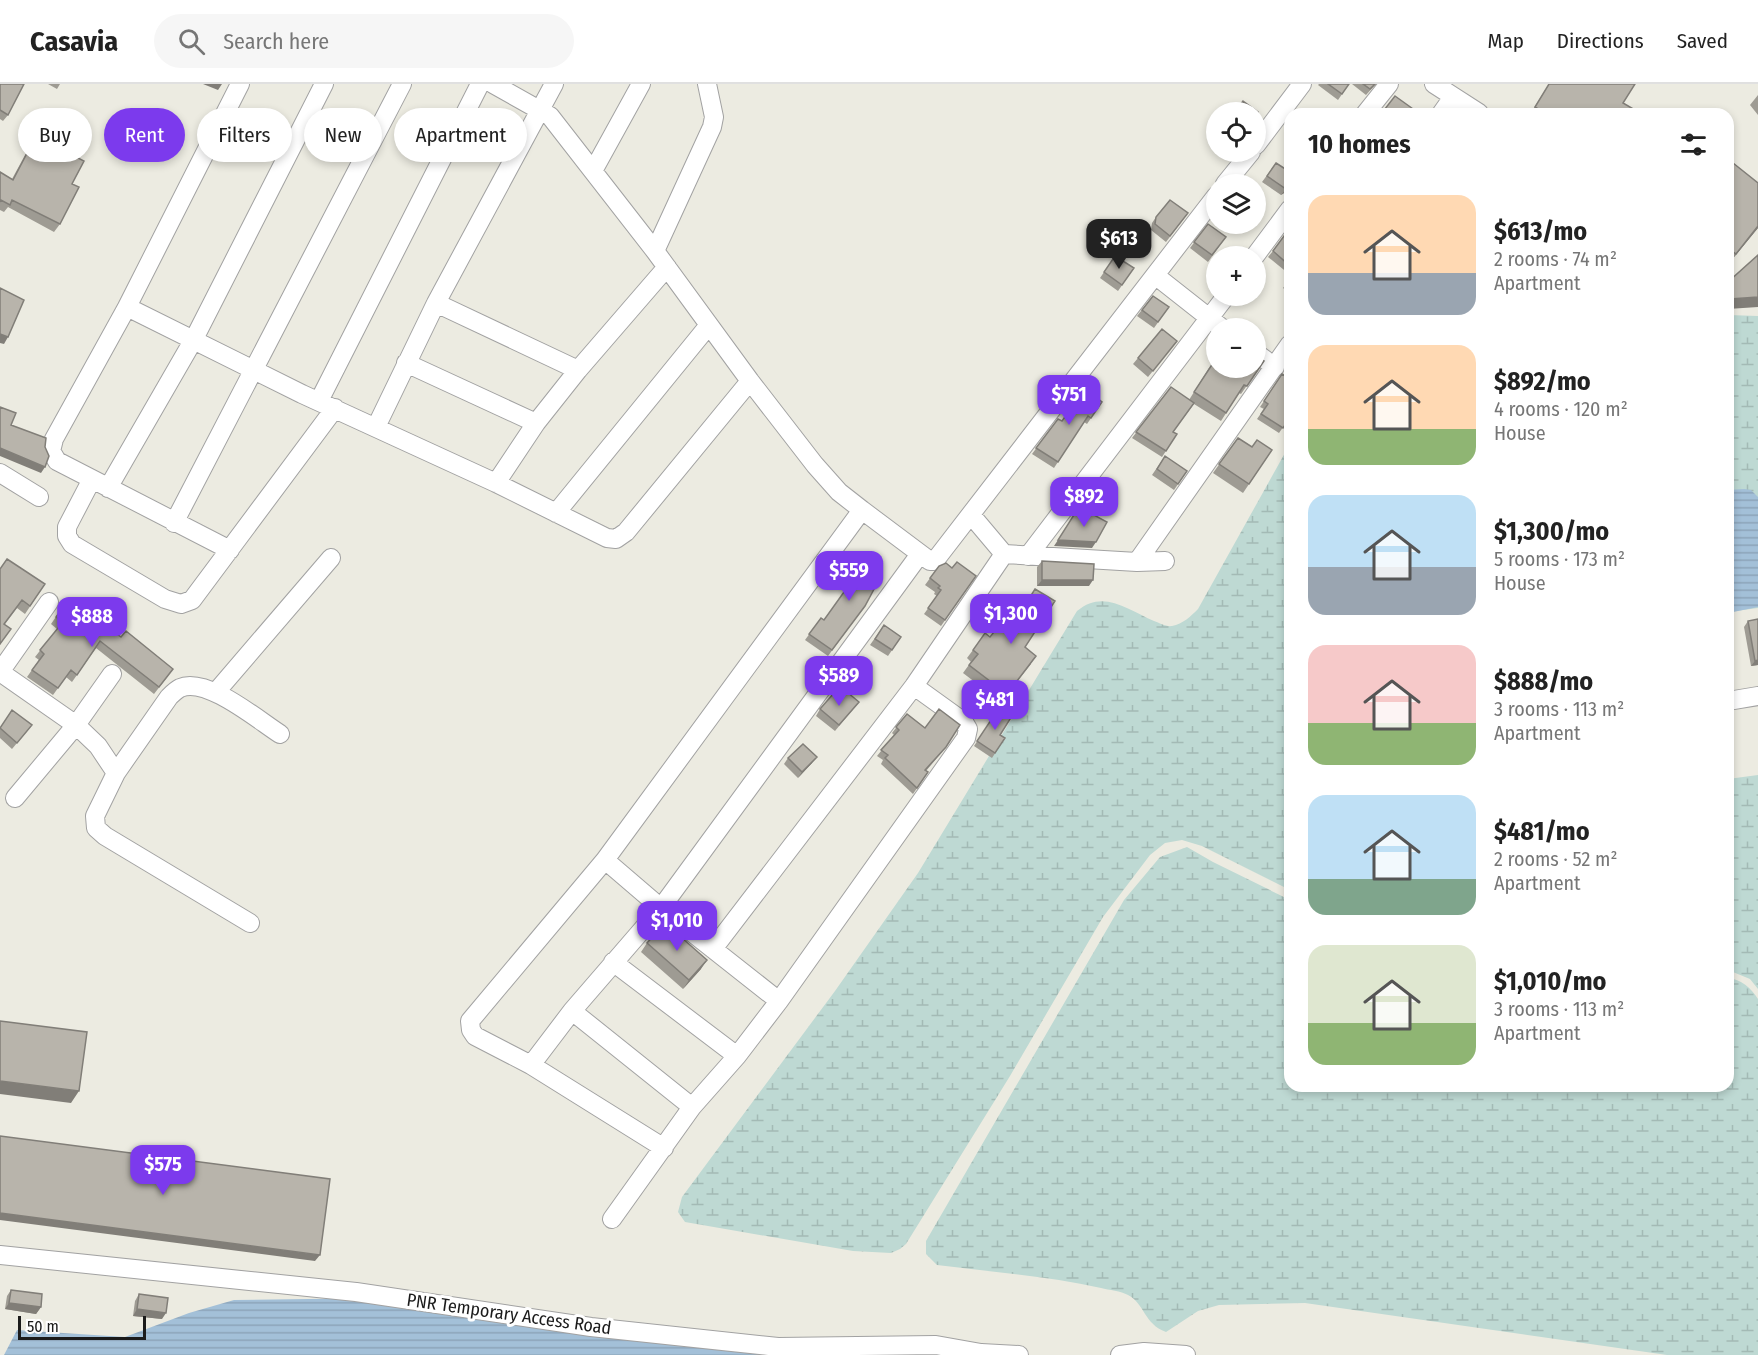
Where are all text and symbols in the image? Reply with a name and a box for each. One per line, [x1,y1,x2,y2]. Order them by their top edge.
search box [154,14,574,68]
text: Casavia [30,25,118,58]
icon: search [175,25,208,58]
text: Search here [223,28,329,55]
text: Map [1487,28,1524,54]
text: Directions [1557,28,1644,54]
text: Saved [1677,28,1728,54]
map controls [1206,102,1266,378]
button: locate [1206,102,1266,162]
chip: Buy [18,108,92,162]
chip: Rent [104,108,185,162]
chip: Filters [197,108,292,162]
chip: New [304,108,382,162]
chip: Apartment [394,108,527,162]
icon: filters [1677,128,1710,161]
text: 10 homes [1308,129,1411,160]
button: layers [1206,174,1266,234]
text: $613/mo [1494,216,1587,247]
pin: $613 [1083,219,1155,270]
icon: home [1356,219,1428,291]
text: $613 [1100,226,1138,250]
button: + [1206,246,1266,306]
text: 2 rooms · 74 m² [1494,247,1617,271]
text: Apartment [1494,271,1581,295]
button: − [1206,318,1266,378]
text: $892/mo [1494,366,1591,397]
icon: home [1356,369,1428,441]
pin: $751 [1033,375,1105,426]
text: $751 [1051,382,1087,406]
text: 4 rooms · 120 m² [1494,397,1628,421]
text: House [1494,421,1546,445]
pin: $892 [1048,477,1120,528]
text: $892 [1064,484,1104,508]
text: $1,300/mo [1494,516,1609,547]
icon: home [1356,519,1428,591]
text: 5 rooms · 173 m² [1494,547,1625,571]
pin: $559 [813,551,885,602]
text: $559 [829,558,869,582]
text: House [1494,571,1546,595]
pin: $1,300 [962,594,1060,645]
pin: $888 [56,597,128,648]
text: $1,300 [984,601,1038,625]
text: $888 [71,604,113,628]
pin: $589 [803,656,875,707]
text: $589 [819,663,859,687]
text: $888/mo [1494,666,1593,697]
icon: home [1356,669,1428,741]
pin: $481 [959,680,1031,731]
text: $481 [976,687,1014,711]
text: 3 rooms · 113 m² [1494,697,1624,721]
text: Apartment [1494,721,1581,745]
text: $481/mo [1494,816,1590,847]
icon: home [1356,819,1428,891]
text: 2 rooms · 52 m² [1494,847,1618,871]
text: Apartment [1494,871,1581,895]
pin: $1,010 [628,901,726,952]
text: $1,010 [651,908,703,932]
text: $1,010/mo [1494,966,1606,997]
icon: home [1356,969,1428,1041]
text: 3 rooms · 113 m² [1494,997,1624,1021]
text: Apartment [1494,1021,1581,1045]
pin: $575 [127,1145,199,1196]
text: $575 [144,1152,182,1176]
street label: PNR Temporary Access Road [405,1289,613,1339]
scale bar [18,1313,146,1340]
text: 50 m [27,1317,59,1336]

